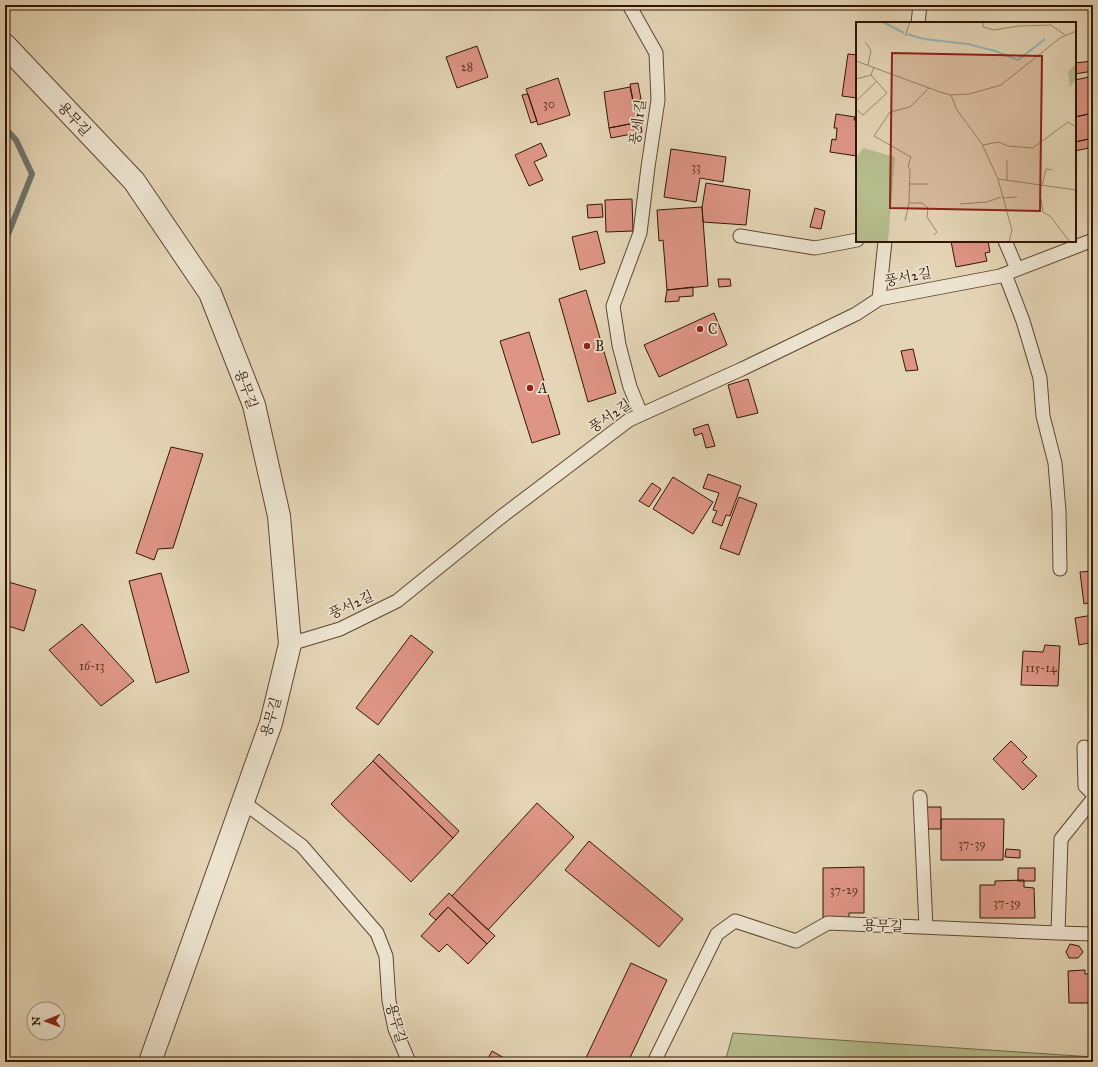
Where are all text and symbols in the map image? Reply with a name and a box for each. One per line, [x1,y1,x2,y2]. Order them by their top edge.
inset map [856,22,1076,242]
house number: 28 [461,60,473,74]
house number: 30 [543,97,555,111]
street label: 용무길 [54,98,94,140]
street label: 풍세1길 [626,98,650,146]
house number: 33 [691,160,701,174]
street label: 풍서2길 [883,264,933,290]
place label: C [708,321,718,338]
marker: C [695,324,705,334]
place label: B [595,338,604,355]
marker: B [582,341,592,351]
street label: 용무길 [231,367,261,411]
place label: A [537,380,548,397]
marker: A [525,383,535,393]
street label: 풍서2길 [586,396,634,436]
street label: 풍서2길 [326,587,376,623]
house number: 16-13 [79,659,105,673]
house number: 115-14 [1025,661,1057,675]
street label: 용무길 [257,695,285,739]
house number: 37-39 [958,837,986,851]
house number: 37-29 [830,883,858,897]
house number: 37-39 [993,896,1021,910]
street label: 용무길 [862,917,904,935]
north arrow [26,1001,66,1041]
street label: 용무길 [382,1001,410,1045]
text: N [30,1016,43,1026]

